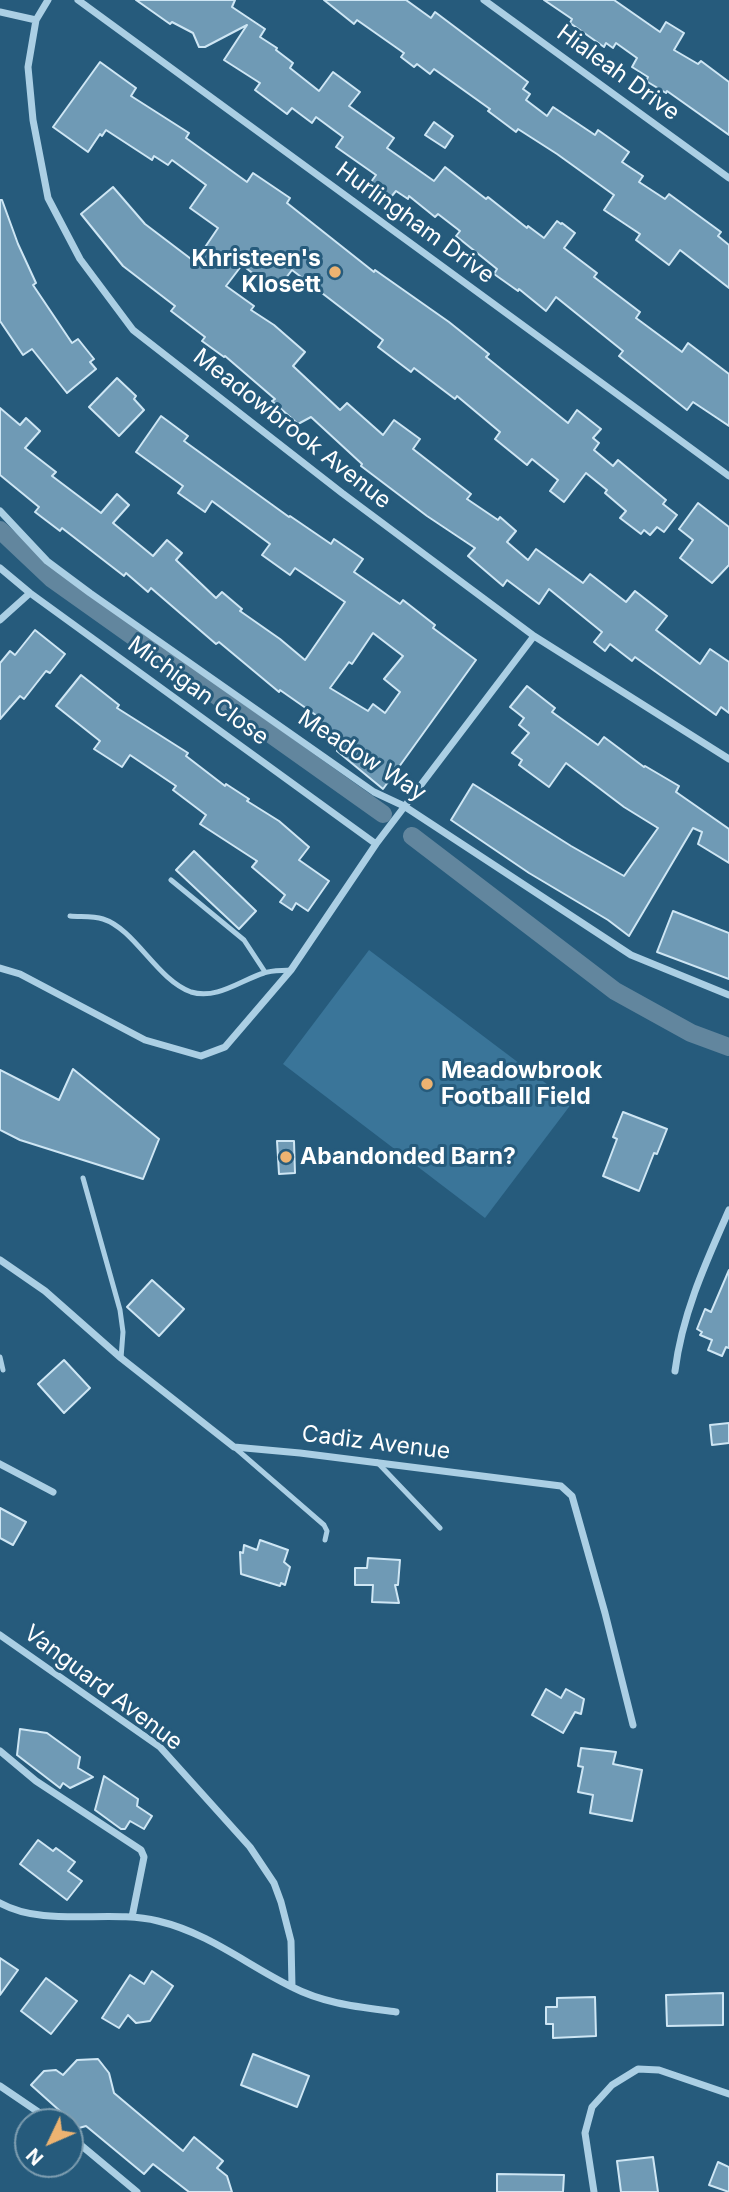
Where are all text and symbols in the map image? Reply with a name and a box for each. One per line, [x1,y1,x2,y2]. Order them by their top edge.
street label: Hialeah Drive [551,19,685,127]
street label: Hurlingham Drive [331,156,499,290]
place label: Khristeen's Klosett [192,245,321,299]
marker: Khristeen's Klosett [327,264,343,280]
street label: Meadowbrook Avenue [188,343,396,515]
street label: Michigan Close [122,631,274,751]
street label: Meadow Way [293,704,431,808]
place label: Meadowbrook Football Field [441,1057,602,1111]
marker: Meadowbrook Football Field [419,1076,435,1092]
place label: Abandonded Barn? [300,1143,516,1171]
marker: Abandonded Barn? [278,1149,294,1165]
street label: Cadiz Avenue [300,1420,452,1466]
street label: Vanguard Avenue [18,1619,188,1757]
north arrow [14,2108,84,2178]
text: N [22,2143,48,2170]

